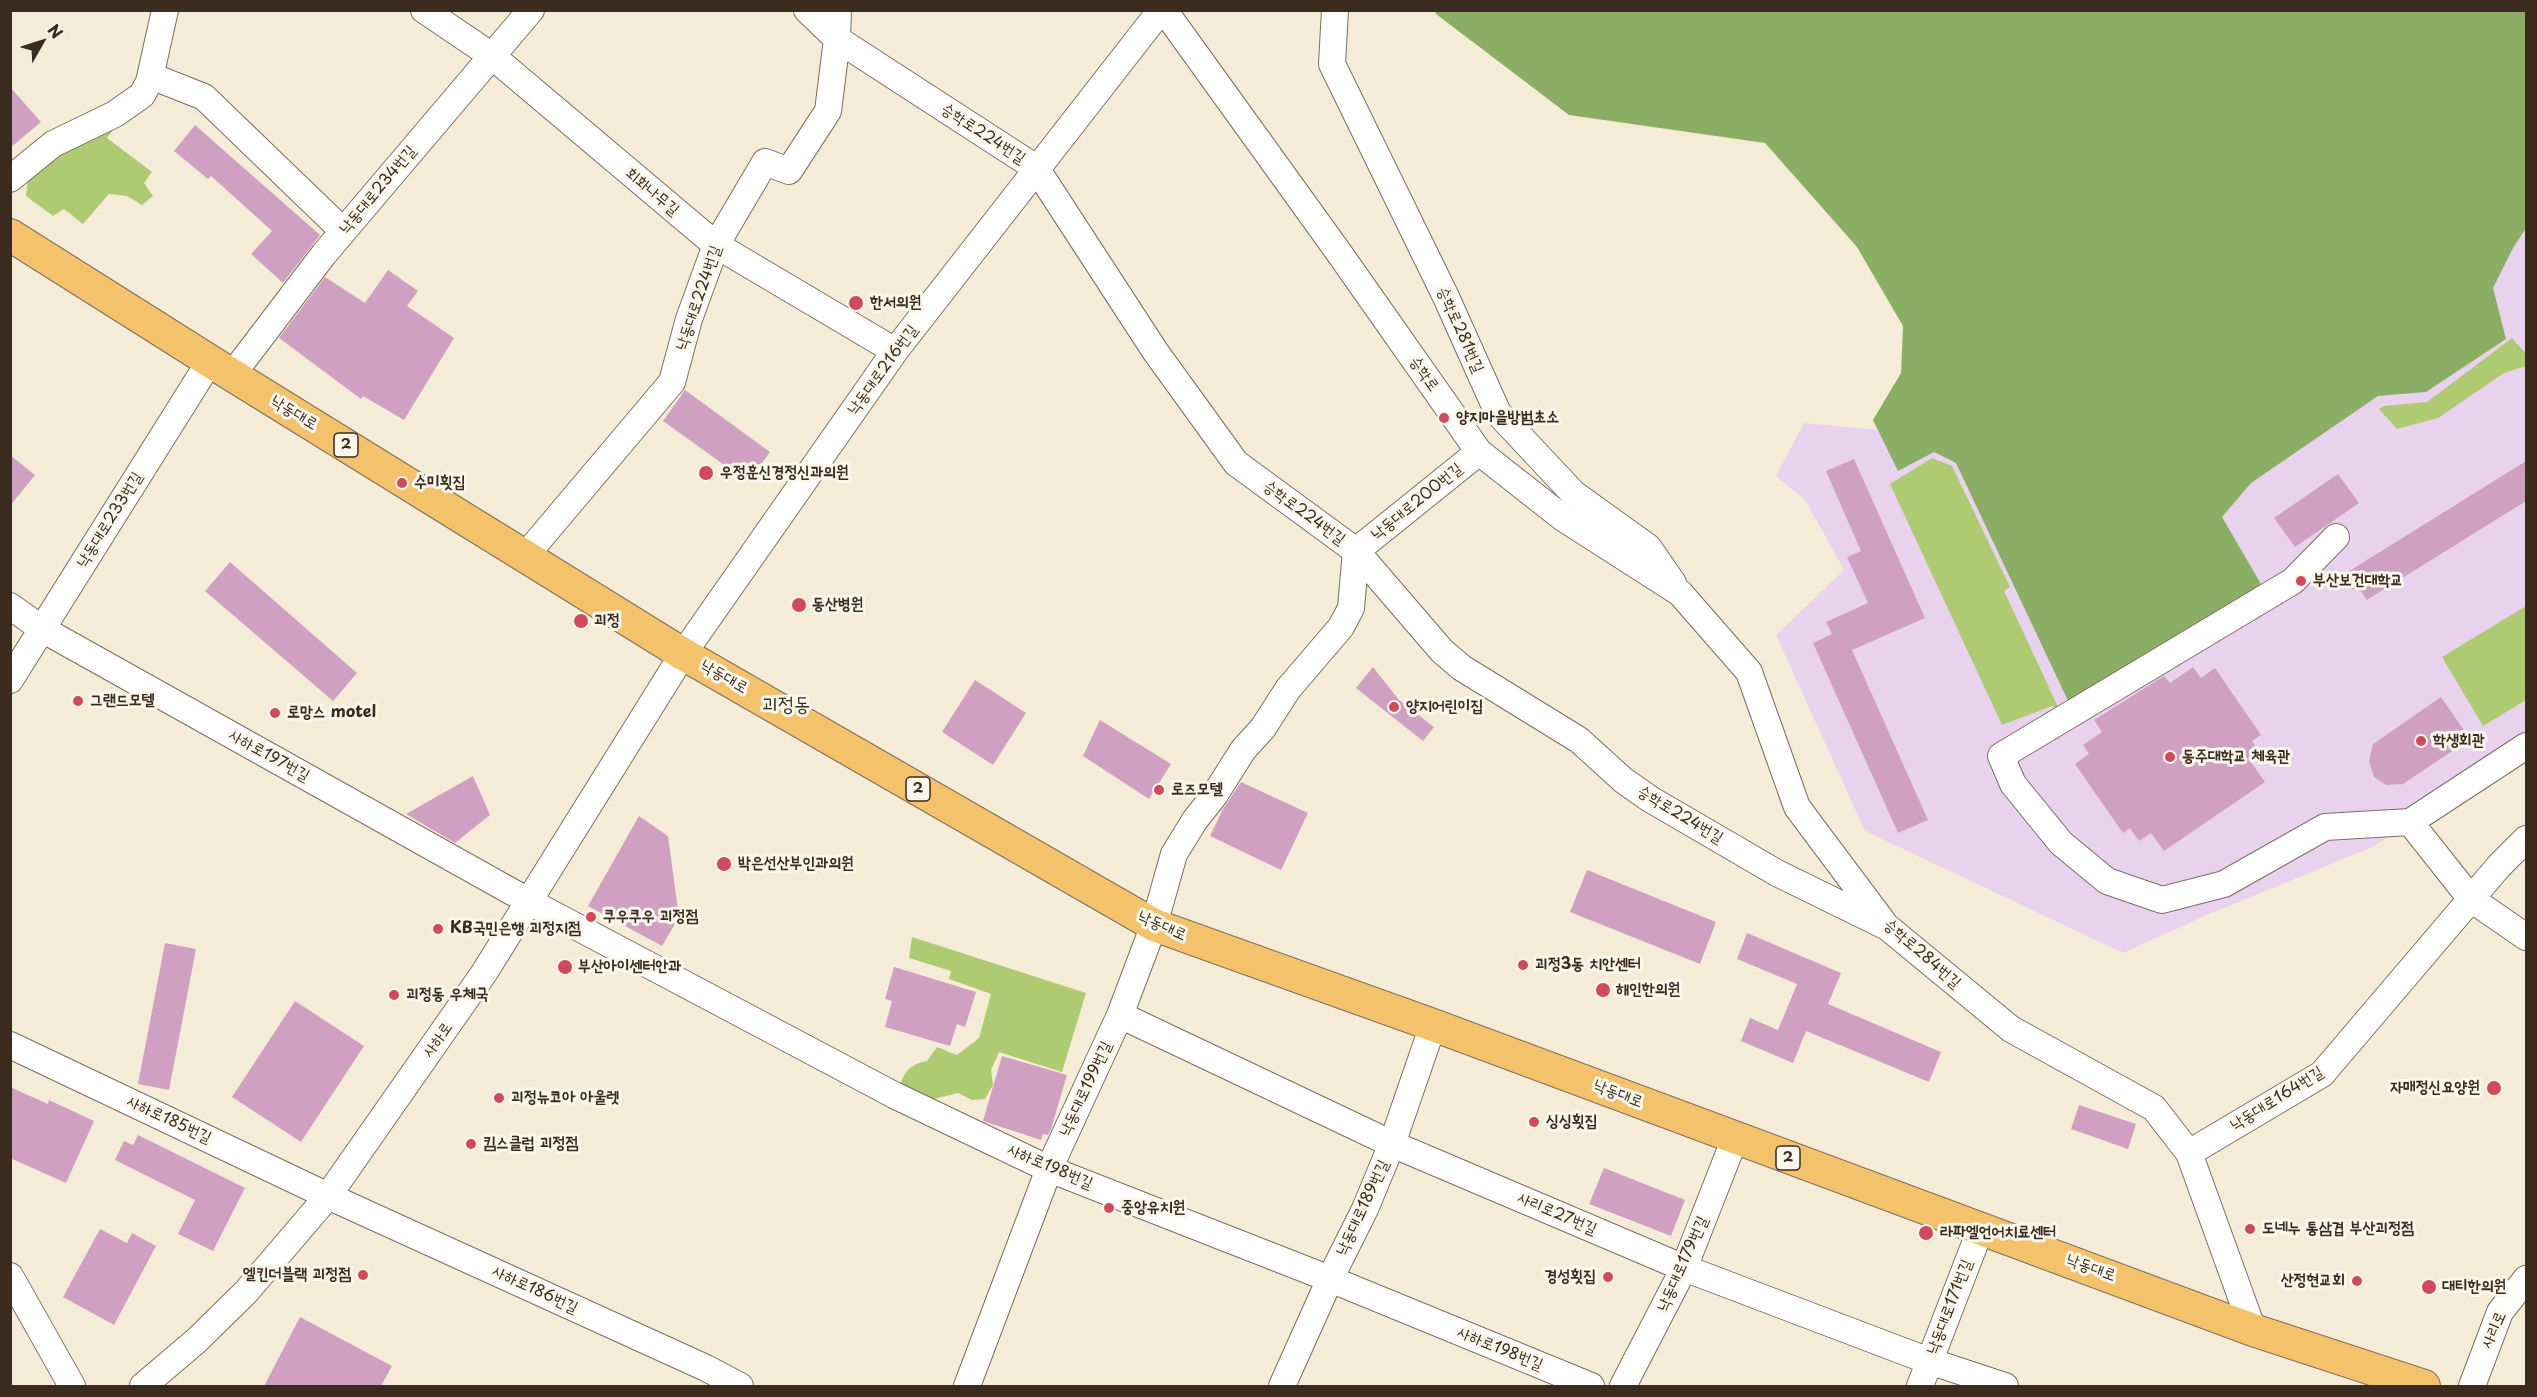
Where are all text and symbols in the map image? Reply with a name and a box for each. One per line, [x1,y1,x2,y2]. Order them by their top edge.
north arrow [12,12,72,72]
text: N [43,18,69,43]
street label: 승학로224번길 [937,100,1029,168]
street label: 낙동대로234번길 [335,142,421,238]
street label: 회화나무길 [621,164,683,220]
street label: 낙동대로224번길 [672,243,726,353]
street label: 승학로281번길 [1432,284,1488,376]
place label: 한서의원 [870,293,922,313]
marker: 한서의원 [847,294,865,312]
street label: 낙동대로216번길 [844,321,922,419]
street label: 승학로 [1405,353,1443,395]
street label: 낙동대로 [267,392,321,434]
place label: 양지마을방범초소 [1456,408,1559,428]
marker: 양지마을방범초소 [1437,411,1451,425]
road number: 2 [334,433,358,457]
street label: 낙동대로200번길 [1368,459,1466,545]
place label: 우정훈신경정신과의원 [720,463,849,483]
marker: 우정훈신경정신과의원 [697,464,715,482]
street label: 낙동대로233번길 [73,469,147,571]
place label: 수미횟집 [414,473,466,493]
marker: 수미횟집 [395,476,409,490]
street label: 승학로224번길 [1259,477,1349,549]
place label: 부산보건대학교 [2313,571,2403,591]
marker: 부산보건대학교 [2294,574,2308,588]
place label: 동산병원 [812,595,864,615]
marker: 동산병원 [790,596,808,614]
place label: 괴정 [594,611,620,631]
marker: 괴정 [572,612,590,630]
street label: 낙동대로 [697,656,751,698]
place label: 그랜드모텔 [90,691,154,711]
district label: 괴정동 [762,693,810,717]
marker: 그랜드모텔 [71,694,85,708]
place label: 양지어린이집 [1406,697,1483,717]
marker: 양지어린이집 [1387,700,1401,714]
place label: 로망스 motel [287,703,376,723]
marker: 로망스 motel [268,706,282,720]
street label: 사하로197번길 [225,726,313,786]
place label: 학생회관 [2433,731,2484,751]
marker: 학생회관 [2414,734,2428,748]
place label: 동주대학교 체육관 [2182,747,2290,767]
marker: 동주대학교 체육관 [2163,750,2177,764]
road number: 2 [906,777,930,801]
place label: 로즈모텔 [1171,780,1222,800]
street label: 승학로224번길 [1633,782,1727,848]
marker: 로즈모텔 [1152,783,1166,797]
place label: 박은선산부인과의원 [738,854,854,874]
marker: 박은선산부인과의원 [715,855,733,873]
place label: 쿠우쿠우 괴정점 [603,907,698,927]
street label: 낙동대로 [1135,907,1189,945]
marker: 쿠우쿠우 괴정점 [584,910,598,924]
street label: 승학로284번길 [1879,915,1965,993]
place label: KB국민은행 괴정지점 [450,919,581,939]
marker: KB국민은행 괴정지점 [431,922,445,936]
place label: 괴정3동 치안센터 [1535,955,1641,975]
place label: 부산아이센터안과 [578,957,681,977]
marker: 부산아이센터안과 [556,958,574,976]
marker: 괴정3동 치안센터 [1516,958,1530,972]
place label: 해인한의원 [1616,980,1680,1000]
marker: 해인한의원 [1594,981,1612,999]
place label: 괴정동 우체국 [406,985,488,1005]
marker: 괴정동 우체국 [387,988,401,1002]
street label: 사하로 [419,1019,457,1061]
street label: 낙동대로199번길 [1056,1038,1116,1140]
street label: 낙동대로164번길 [2227,1063,2327,1135]
street label: 낙동대로 [1591,1076,1645,1112]
place label: 자매정신요양원 [2390,1078,2480,1098]
marker: 자매정신요양원 [2485,1079,2503,1097]
place label: 괴정뉴코아 아울렛 [511,1088,619,1108]
marker: 괴정뉴코아 아울렛 [492,1091,506,1105]
street label: 사하로185번길 [124,1092,214,1148]
place label: 싱싱횟집 [1546,1112,1598,1132]
marker: 싱싱횟집 [1527,1115,1541,1129]
place label: 킴스클럽 괴정점 [483,1134,578,1154]
marker: 킴스클럽 괴정점 [464,1137,478,1151]
street label: 사하로198번길 [1004,1140,1096,1194]
road number: 2 [1776,1146,1800,1170]
street label: 낙동대로189번길 [1332,1157,1394,1259]
street label: 사리로27번길 [1514,1189,1600,1239]
place label: 중앙유치원 [1121,1198,1185,1218]
marker: 중앙유치원 [1102,1201,1116,1215]
street label: 낙동대로179번길 [1653,1213,1713,1315]
place label: 도네누 통삼겹 부산괴정점 [2262,1219,2414,1239]
marker: 도네누 통삼겹 부산괴정점 [2243,1222,2257,1236]
place label: 라파엘언어치료센터 [1940,1223,2056,1243]
marker: 라파엘언어치료센터 [1917,1224,1935,1242]
street label: 낙동대로 [2064,1250,2118,1286]
street label: 낙동대로171번길 [1923,1257,1977,1357]
street label: 사하로186번길 [489,1262,581,1318]
place label: 엘킨더블랙 괴정점 [243,1265,351,1285]
place label: 경성횟집 [1544,1267,1596,1287]
marker: 엘킨더블랙 괴정점 [356,1268,370,1282]
marker: 경성횟집 [1601,1270,1615,1284]
place label: 산정현교회 [2281,1271,2345,1291]
marker: 산정현교회 [2350,1274,2364,1288]
place label: 대티한의원 [2442,1277,2506,1297]
marker: 대티한의원 [2420,1278,2438,1296]
street label: 사리로 [2477,1308,2511,1352]
street label: 사하로198번길 [1454,1323,1546,1375]

